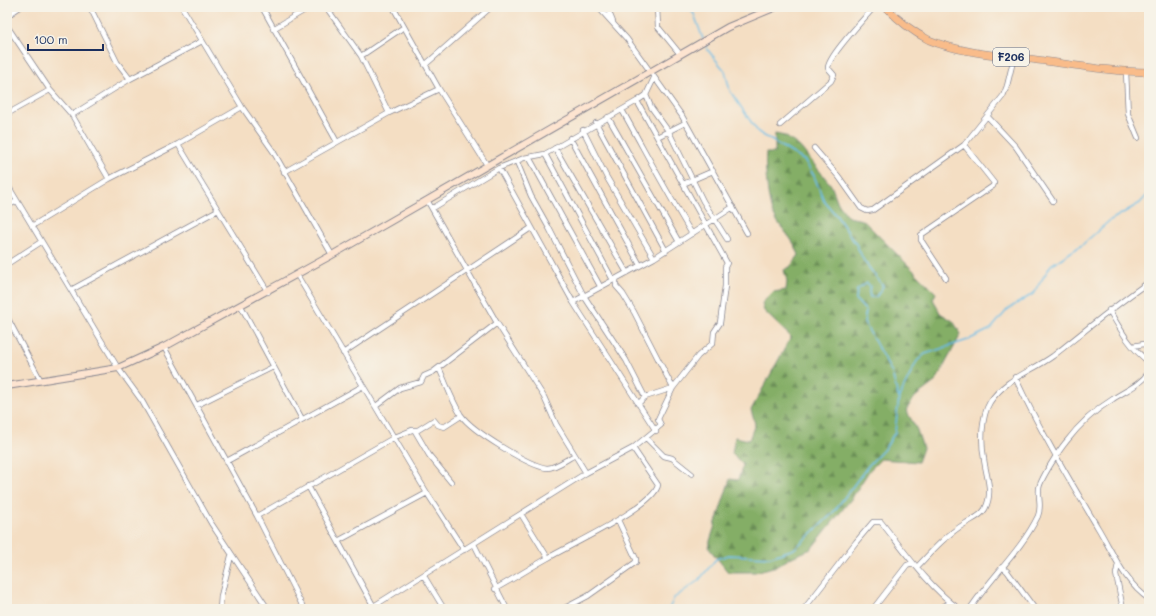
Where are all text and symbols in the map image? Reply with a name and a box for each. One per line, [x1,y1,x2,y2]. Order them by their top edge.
scale bar [28,26,103,52]
text: 100 m [34,31,68,47]
road number: F206 [993,48,1029,66]

